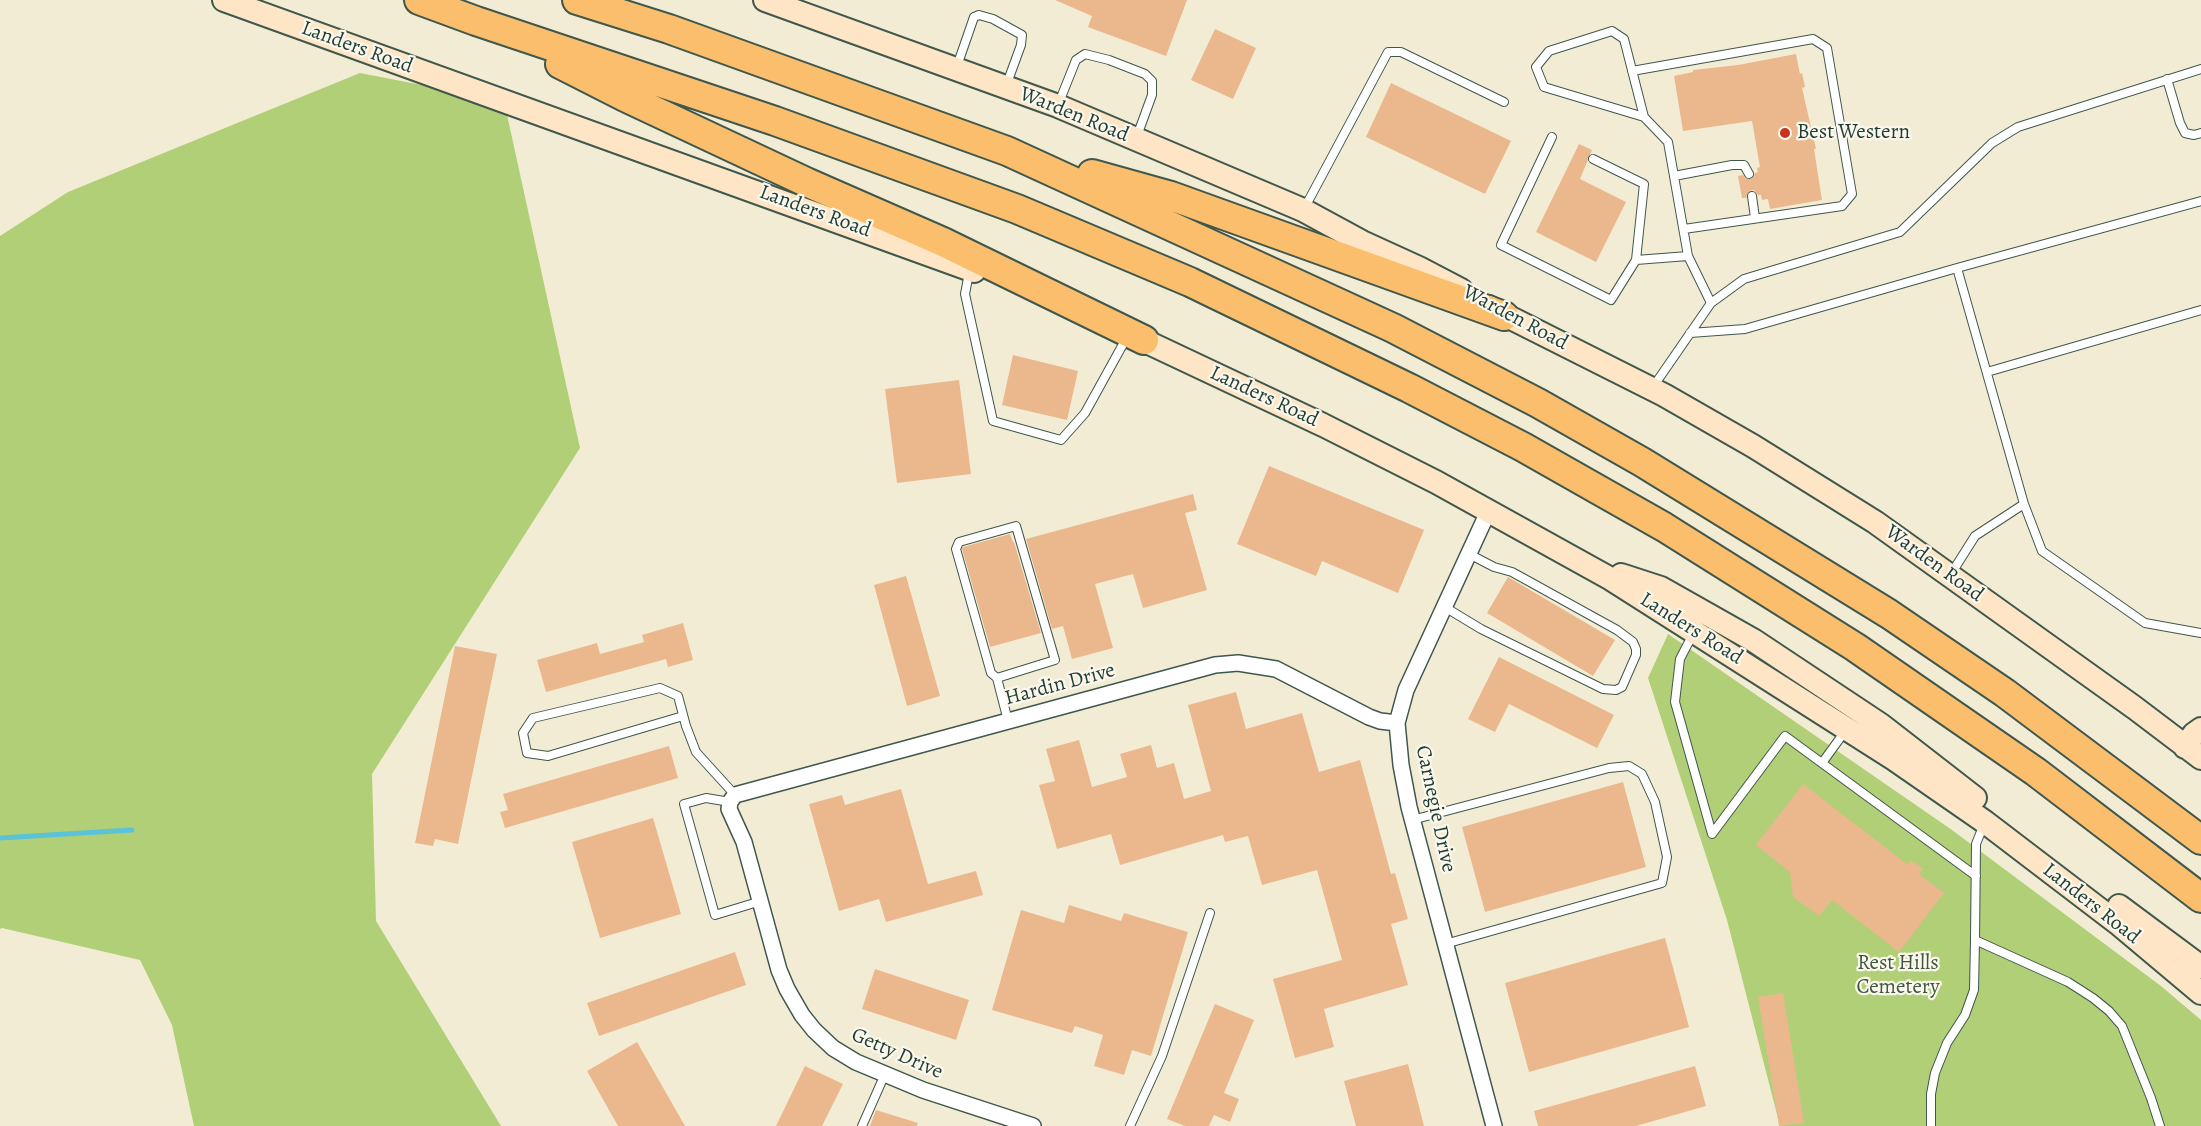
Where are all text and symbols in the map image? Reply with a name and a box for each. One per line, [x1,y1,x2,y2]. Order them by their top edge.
street label: Landers Road [298,16,416,80]
street label: Warden Road [1016,82,1132,148]
place label: Best Western [1797,120,1910,146]
marker: Best Western [1778,126,1792,140]
street label: Landers Road [756,180,874,244]
street label: Warden Road [1458,280,1572,356]
street label: Landers Road [1206,361,1322,433]
street label: Warden Road [1880,520,1988,608]
street label: Landers Road [1635,587,1747,671]
street label: Hardin Drive [1002,658,1118,712]
street label: Carnegie Drive [1409,743,1461,875]
street label: Landers Road [2037,858,2145,950]
park label: Rest Hills Cemetery [1856,951,1940,1001]
street label: Getty Drive [847,1023,947,1085]

